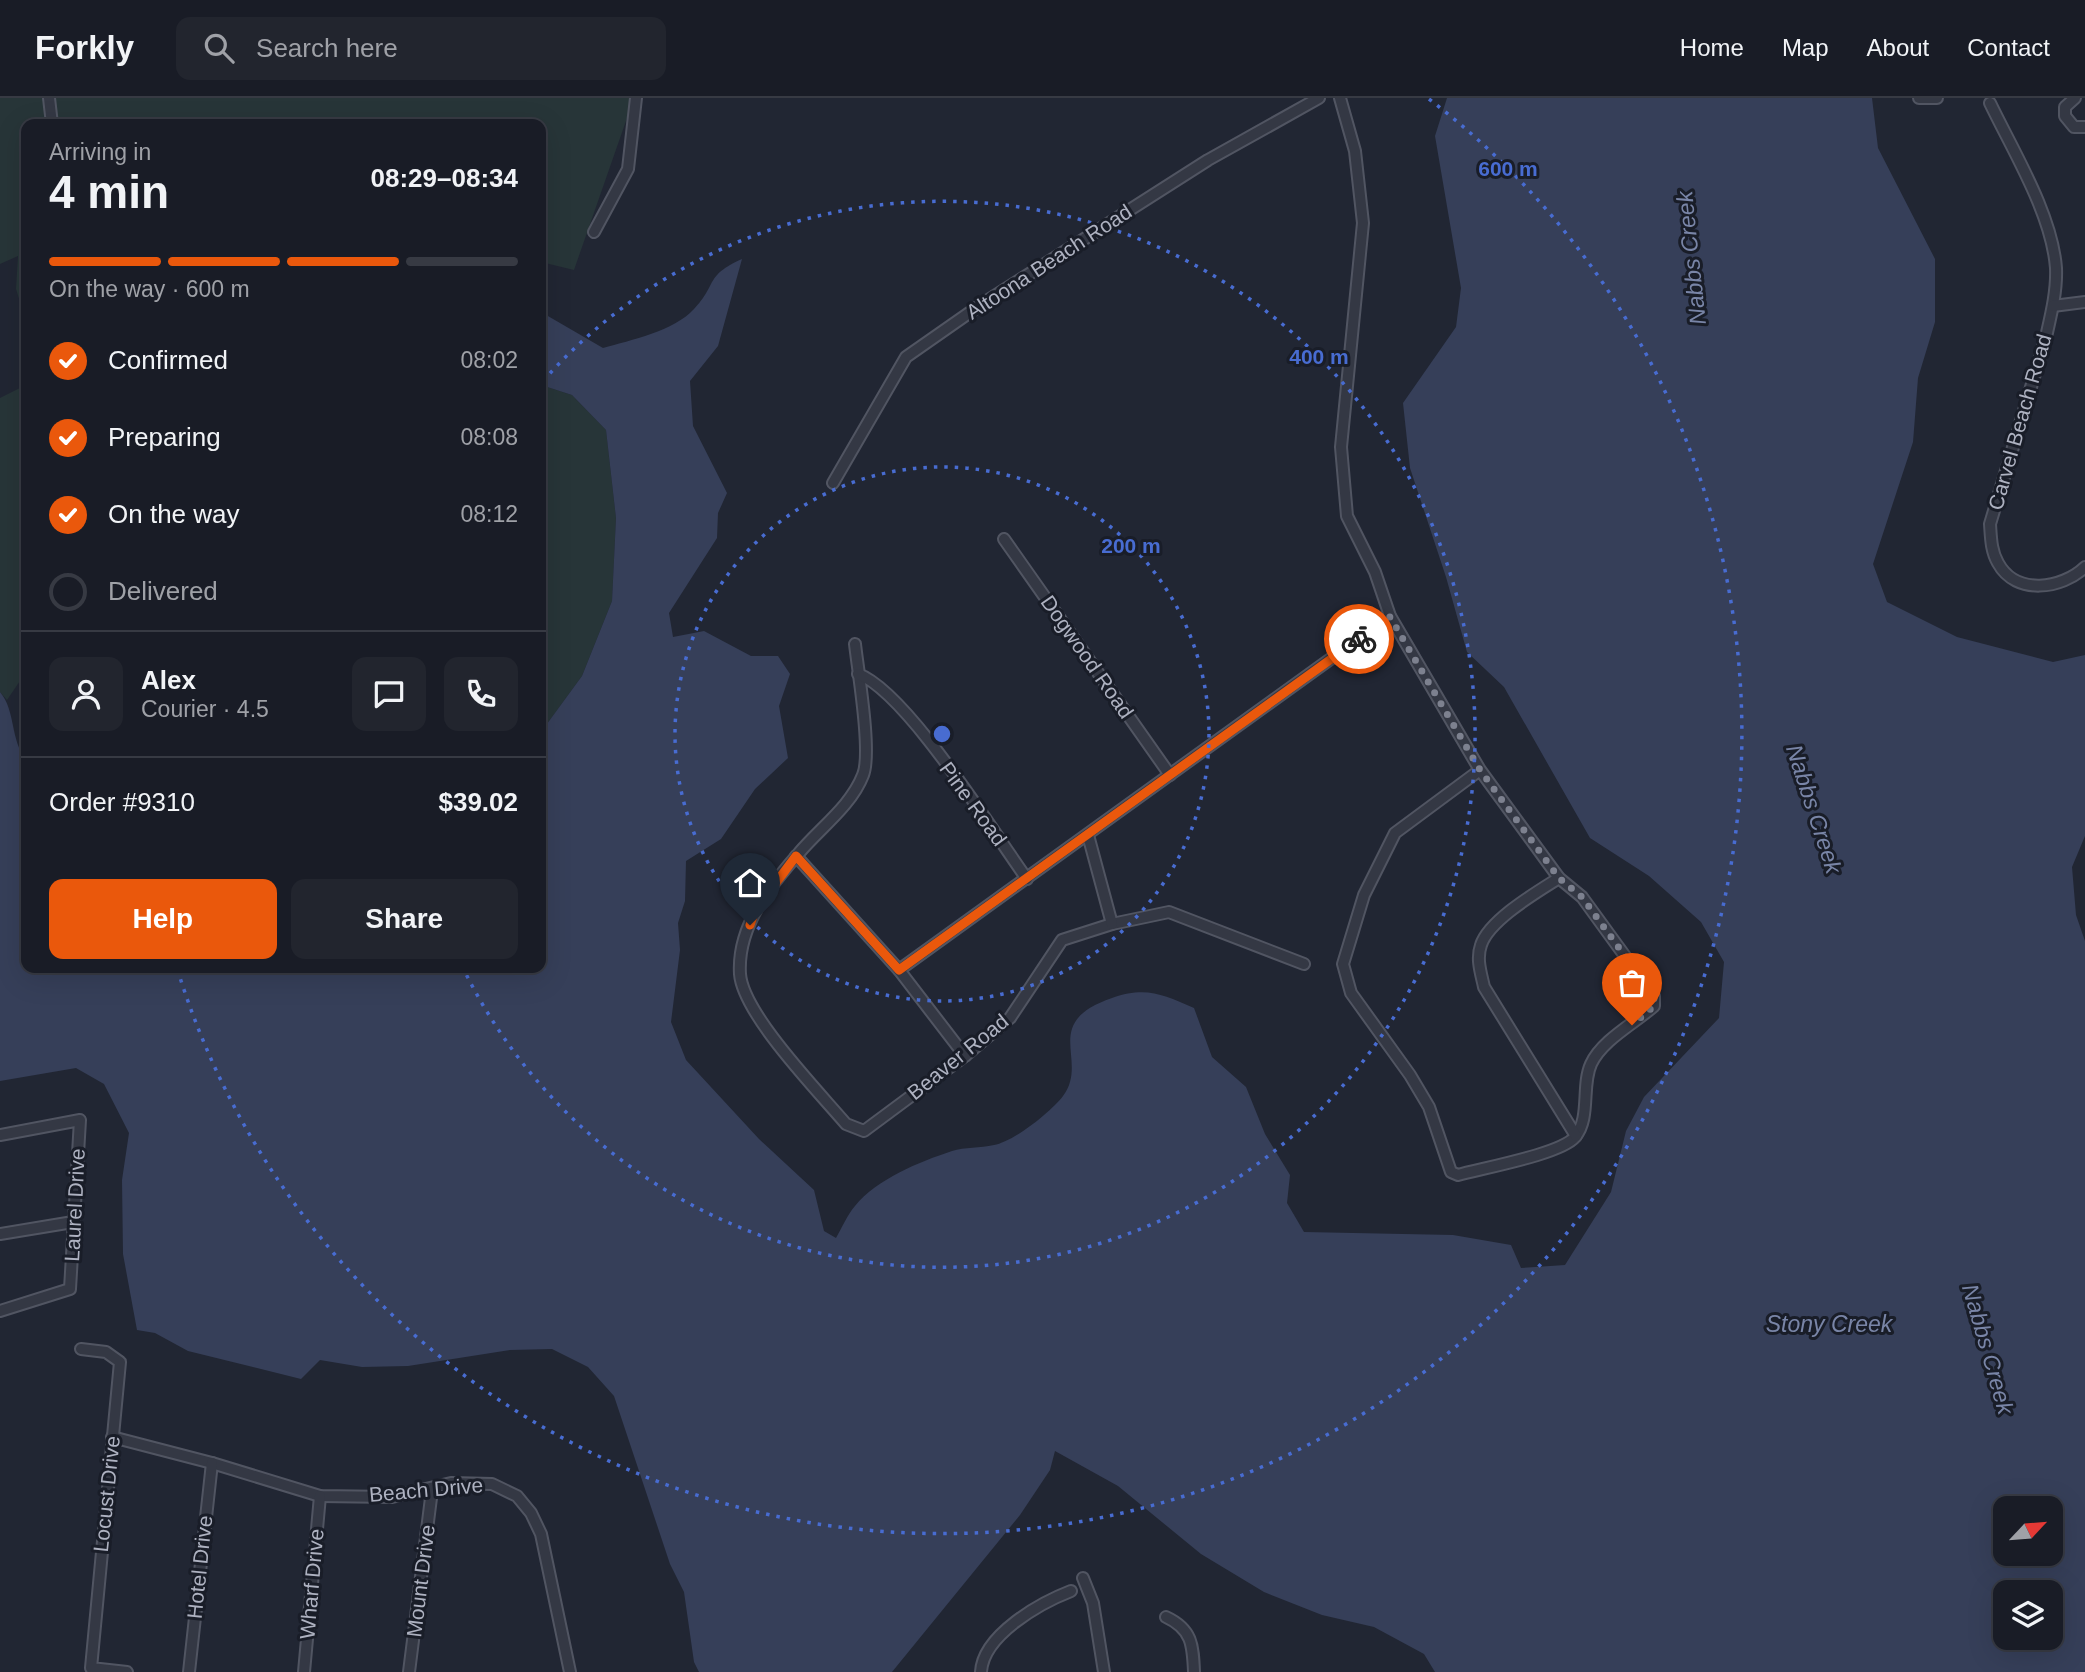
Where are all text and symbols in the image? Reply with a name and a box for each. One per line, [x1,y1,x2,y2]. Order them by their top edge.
search box [176,17,666,80]
text: Forkly [35,29,134,66]
icon: search [200,29,238,67]
text: Search here [256,33,398,63]
text: Home [1680,34,1744,61]
text: Map [1782,34,1829,61]
text: About [1867,34,1929,61]
text: Contact [1967,34,2050,61]
text: Arriving in [49,139,151,165]
text: 600 m [1478,157,1538,180]
text: 08:29–08:34 [371,163,518,193]
text: 4 min [49,166,169,218]
water label: Nabbs Creek [1671,188,1711,326]
street label: Altoona Beach Road [962,199,1136,324]
text: On the way · 600 m [49,276,250,302]
street label: Carvel Beach Road [1983,331,2056,513]
icon: check [49,342,87,380]
text: Confirmed [108,345,228,375]
text: 400 m [1289,345,1349,368]
text: 08:02 [460,347,518,373]
icon: check [49,419,87,457]
text: Preparing [108,422,221,452]
text: 08:08 [460,424,518,450]
icon: check [49,496,87,534]
text: On the way [108,499,240,529]
text: 08:12 [460,501,518,527]
text: 200 m [1101,534,1161,557]
text: Delivered [108,576,218,606]
street label: Dogwood Road [1036,591,1138,723]
courier [1324,604,1394,674]
icon: bike [1340,620,1378,658]
button: person [49,657,123,731]
button: chat [352,657,426,731]
button: phone [444,657,518,731]
text: Alex [141,665,196,695]
text: Courier · 4.5 [141,696,269,722]
centre of rings [930,722,954,746]
water label: Nabbs Creek [1781,741,1848,878]
street label: Pine Road [935,757,1012,850]
text: Order #9310 [49,787,195,817]
text: $39.02 [438,787,518,817]
pin [720,853,780,925]
icon: home [731,864,769,902]
button: Help [49,879,277,959]
button: Share [291,879,518,959]
pin [1602,953,1662,1025]
icon: bag [1613,964,1651,1002]
street label: Beaver Road [903,1009,1013,1104]
street label: Laurel Drive [60,1148,89,1262]
water label: Nabbs Creek [1957,1281,2019,1419]
water label: Stony Creek [1766,1311,1894,1337]
street label: Locust Drive [89,1435,124,1553]
street label: Beach Drive [368,1473,484,1506]
north arrow [1993,1496,2063,1566]
map controls [1993,1496,2063,1650]
street label: Hotel Drive [183,1514,216,1620]
street label: Mount Drive [402,1523,439,1639]
street label: Wharf Drive [295,1528,328,1640]
button: layers [1993,1580,2063,1650]

